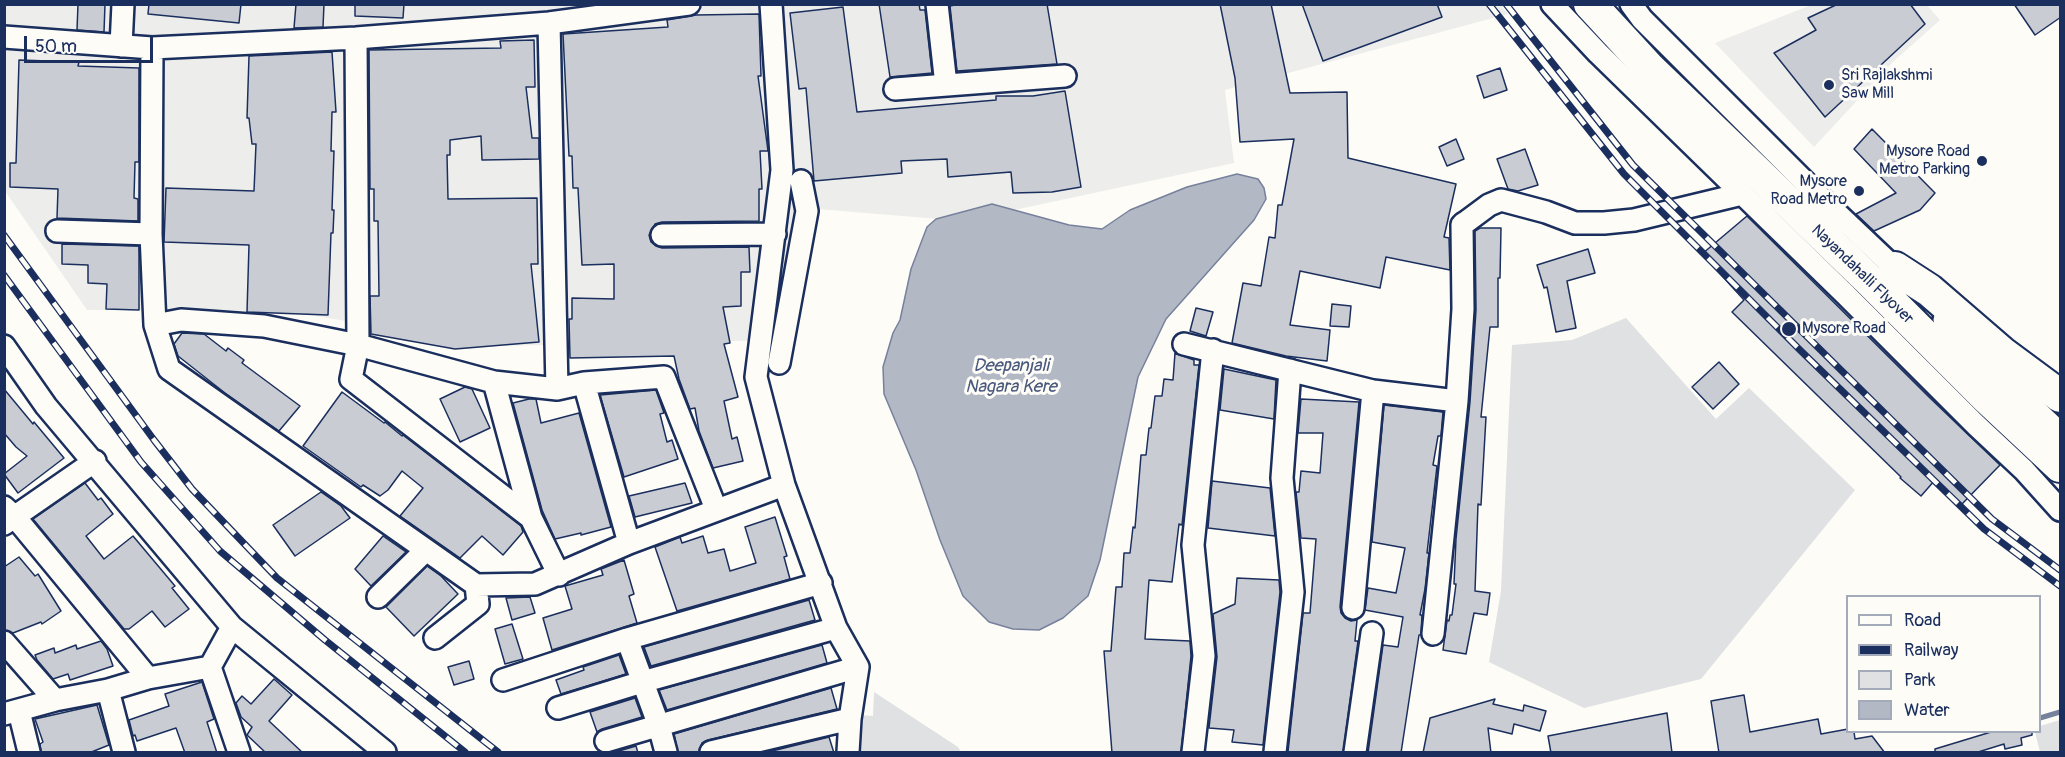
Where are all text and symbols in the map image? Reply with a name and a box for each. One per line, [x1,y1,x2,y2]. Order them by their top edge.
scale bar [27,24,156,62]
text: 50 m [35,35,77,58]
place label: Sri Rajlakshmi Saw Mill [1841,66,1932,104]
marker: Sri Rajlakshmi Saw Mill [1822,78,1836,92]
place label: Mysore Road Metro Parking [1879,142,1970,180]
marker: Mysore Road Metro Parking [1975,154,1989,168]
place label: Mysore Road Metro [1771,172,1847,210]
marker: Mysore Road Metro [1852,184,1866,198]
street label: Nayandahalli Flyover [1807,221,1917,329]
place label: Mysore Road [1802,319,1886,339]
marker: Mysore Road [1780,320,1798,338]
water label: Deepanjali Nagara Kere [965,355,1057,398]
legend [1846,595,2041,733]
text: Road [1904,609,1941,632]
text: Railway [1904,639,1959,662]
text: Park [1904,669,1936,692]
text: Water [1904,699,1950,722]

